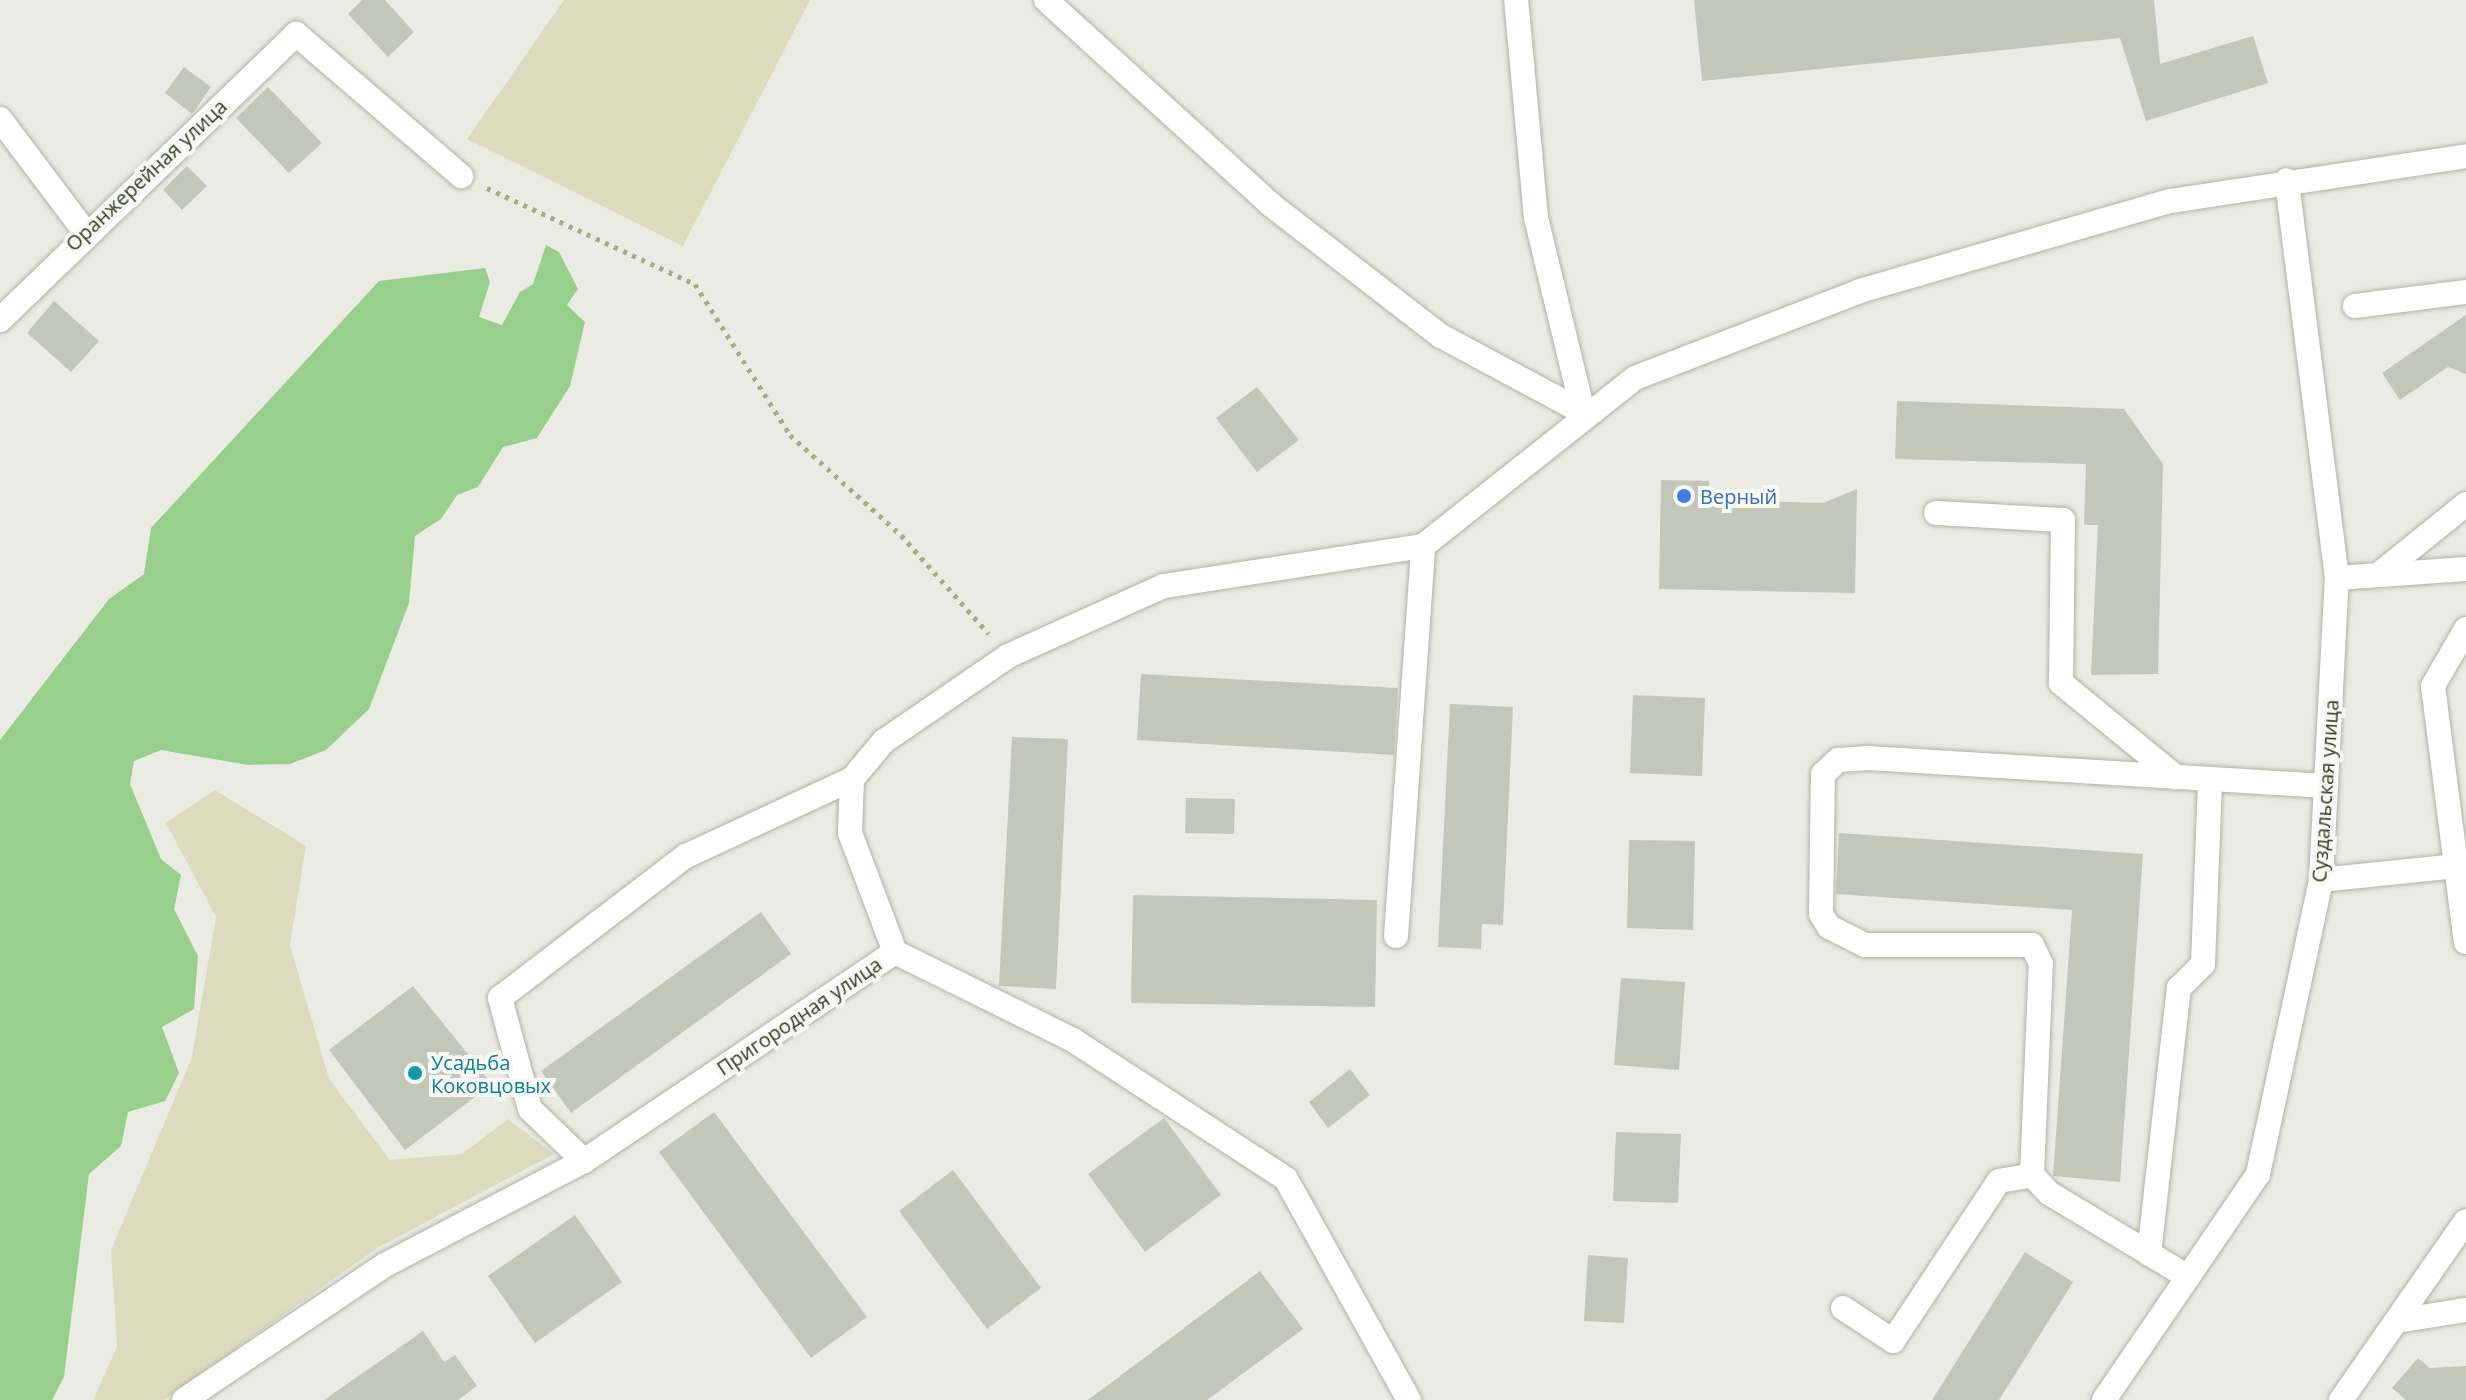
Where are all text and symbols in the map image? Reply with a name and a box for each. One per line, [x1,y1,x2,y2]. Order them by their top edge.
street label: Оранжерейная улица [60,94,232,256]
place label: Верный [1700,484,1777,508]
marker: Верный [1675,487,1693,505]
street label: Суздальская улица [2307,699,2343,883]
street label: Пригородная улица [712,952,886,1080]
place label: Усадьба Коковцовых [431,1050,551,1097]
marker: Усадьба Коковцовых [406,1064,424,1082]

